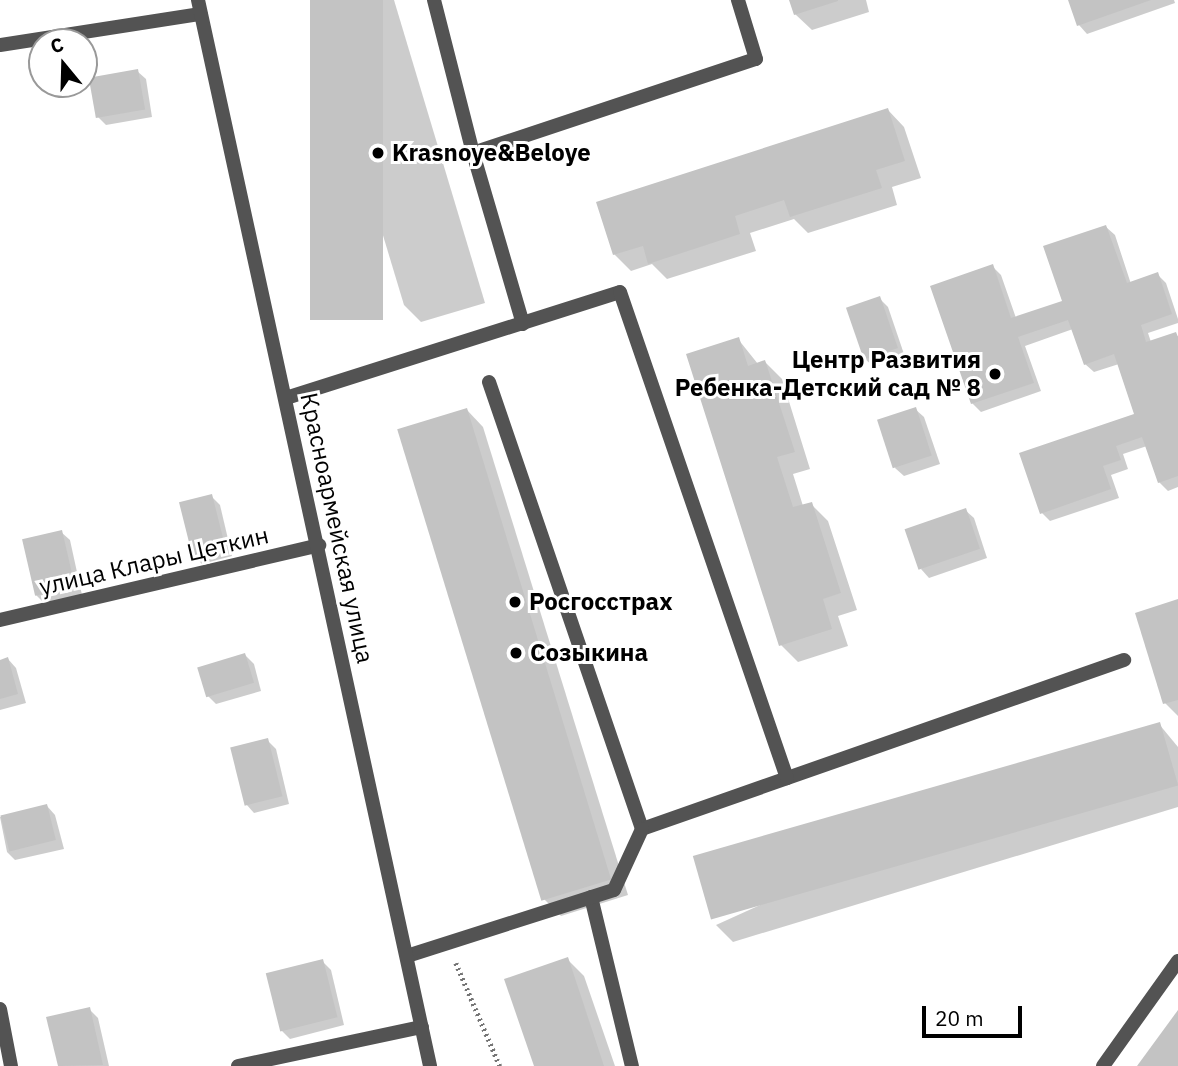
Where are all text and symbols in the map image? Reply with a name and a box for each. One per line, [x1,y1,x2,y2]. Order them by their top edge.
north arrow [28,28,98,98]
text: С [47,32,67,58]
place label: Krasnoye&Beloye [392,139,591,167]
marker: Krasnoye&Beloye [370,145,386,161]
place label: Центр Развития Ребенка-Детский сад № 8 [675,346,981,402]
marker: Центр Развития Ребенка-Детский сад № 8 [987,366,1003,382]
street label: Красноармейская улица [294,390,380,666]
street label: улица Клары Цеткин [37,521,271,601]
place label: Росгосстрах [529,588,673,616]
marker: Росгосстрах [507,594,523,610]
place label: Созыкина [530,639,648,667]
marker: Созыкина [508,645,524,661]
scale bar [926,992,1026,1036]
text: 20 m [935,1004,984,1032]

